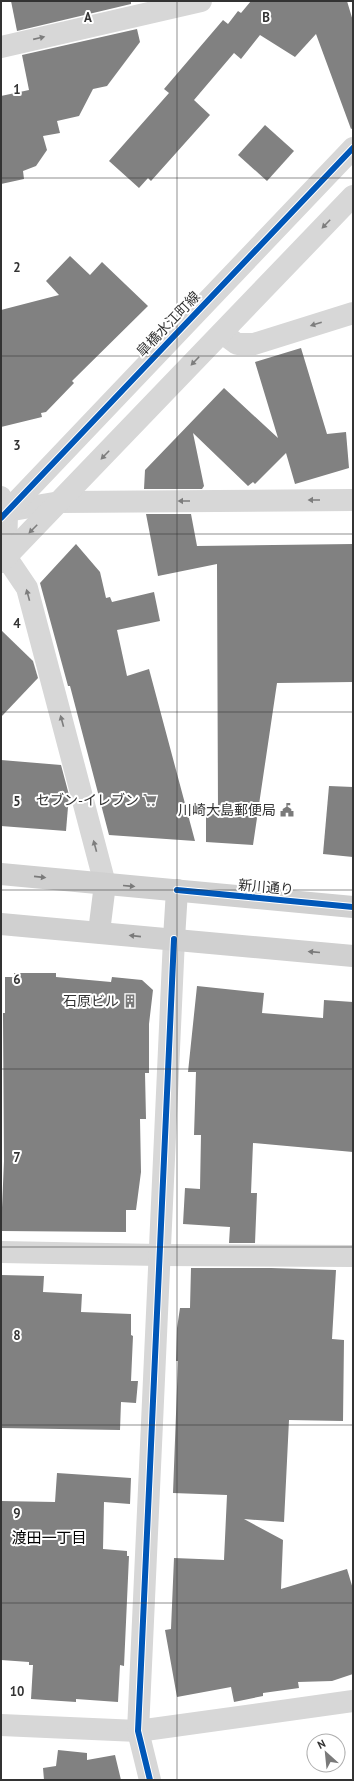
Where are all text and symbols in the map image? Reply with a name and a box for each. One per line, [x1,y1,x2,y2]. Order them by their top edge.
text: A [84,9,92,26]
text: B [262,9,270,26]
one-way arrow [33,35,45,41]
text: 1 [13,81,21,98]
one-way arrow [321,219,331,229]
text: 2 [13,259,21,276]
street label: 皐橋水江町線 [132,288,204,360]
one-way arrow [309,322,321,328]
one-way arrow [190,356,200,366]
text: 3 [13,437,21,454]
one-way arrow [100,450,110,460]
one-way arrow [307,497,320,503]
one-way arrow [177,498,190,504]
one-way arrow [28,524,38,534]
one-way arrow [25,589,31,601]
text: 4 [13,615,21,632]
one-way arrow [58,714,64,727]
place label: セブン-イレブン [36,791,139,809]
supermarket icon: セブン-イレブン [142,792,158,808]
text: 5 [13,793,21,810]
place label: 川崎大島郵便局 [178,801,276,819]
public building icon: 川崎大島郵便局 [279,802,295,818]
one-way arrow [92,840,98,852]
one-way arrow [34,874,46,881]
street label: 新川通り [237,876,295,898]
one-way arrow [123,883,135,889]
one-way arrow [129,933,141,939]
one-way arrow [308,949,320,956]
text: 6 [13,971,21,988]
place label: 石原ビル [63,992,119,1010]
building icon: 石原ビル [122,993,138,1009]
text: 7 [13,1149,21,1166]
text: 8 [13,1327,21,1344]
text: 9 [13,1505,21,1522]
district label: 渡田一丁目 [11,1528,87,1547]
text: 10 [10,1683,24,1700]
north arrow [306,1733,346,1773]
text: N [315,1736,328,1752]

